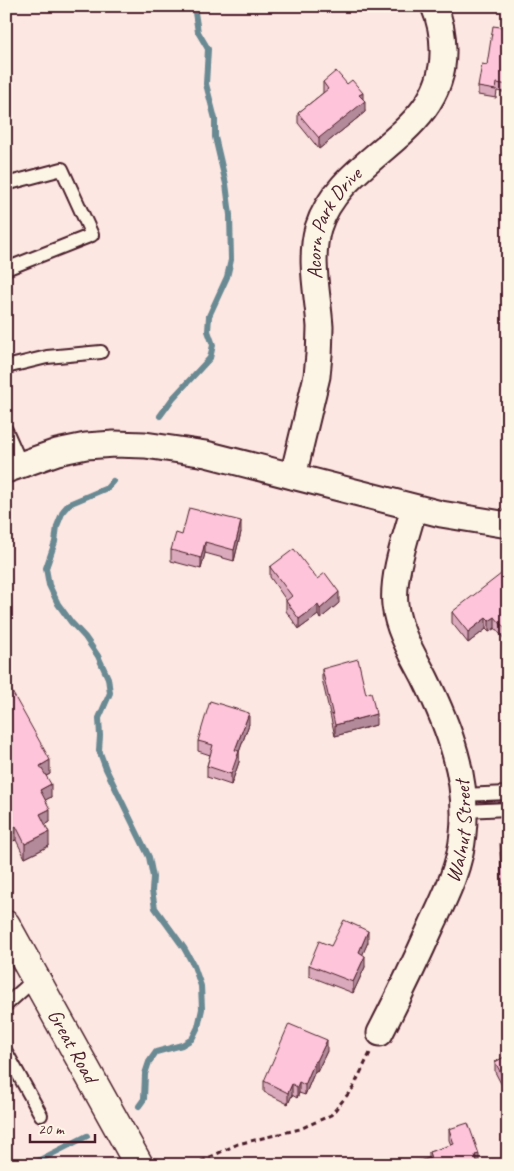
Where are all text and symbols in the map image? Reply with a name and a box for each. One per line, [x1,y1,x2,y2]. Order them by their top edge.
street label: Acorn Park Drive [301,160,368,280]
street label: Walnut Street [439,775,477,886]
street label: Great Road [42,1004,105,1090]
scale bar [30,1111,95,1143]
text: 20 m [38,1120,65,1139]

